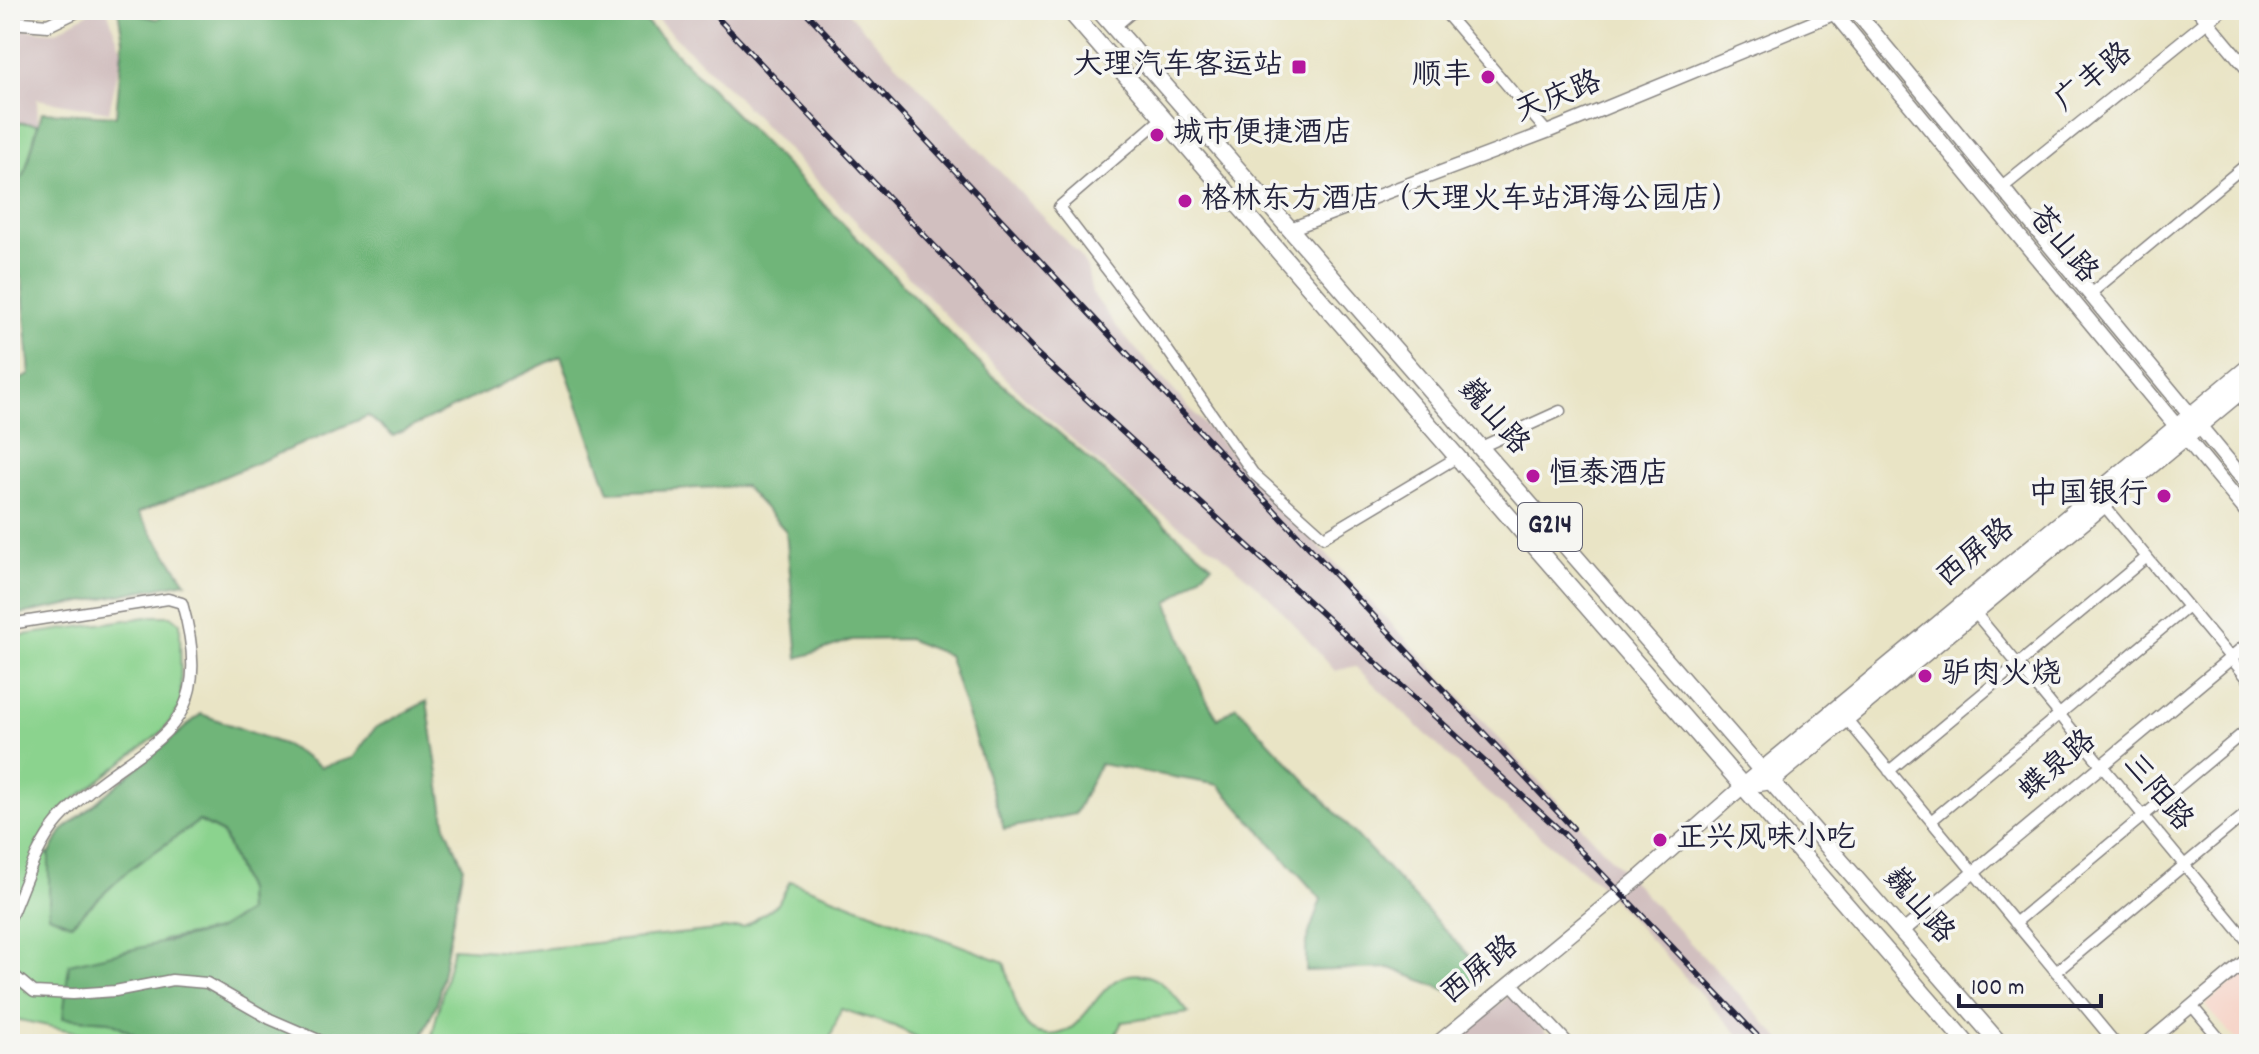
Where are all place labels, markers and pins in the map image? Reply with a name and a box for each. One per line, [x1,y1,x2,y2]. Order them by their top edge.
place label: 大理汽车客运站 [1073,46,1283,89]
place label: 顺丰 [1412,56,1472,99]
marker: 大理汽车客运站 [1290,58,1308,76]
marker: 顺丰 [1479,68,1497,86]
place label: 城市便捷酒店 [1173,114,1353,157]
marker: 城市便捷酒店 [1148,126,1166,144]
place label: 格林东方酒店（大理火车站洱海公园店） [1201,180,1741,223]
marker: 格林东方酒店（大理火车站洱海公园店） [1176,192,1194,210]
place label: 恒泰酒店 [1549,455,1669,498]
marker: 恒泰酒店 [1524,467,1542,485]
place label: 中国银行 [2028,475,2148,518]
marker: 中国银行 [2155,487,2173,505]
place label: 驴肉火烧 [1941,655,2061,698]
marker: 驴肉火烧 [1916,667,1934,685]
place label: 正兴风味小吃 [1676,819,1856,862]
marker: 正兴风味小吃 [1651,831,1669,849]

